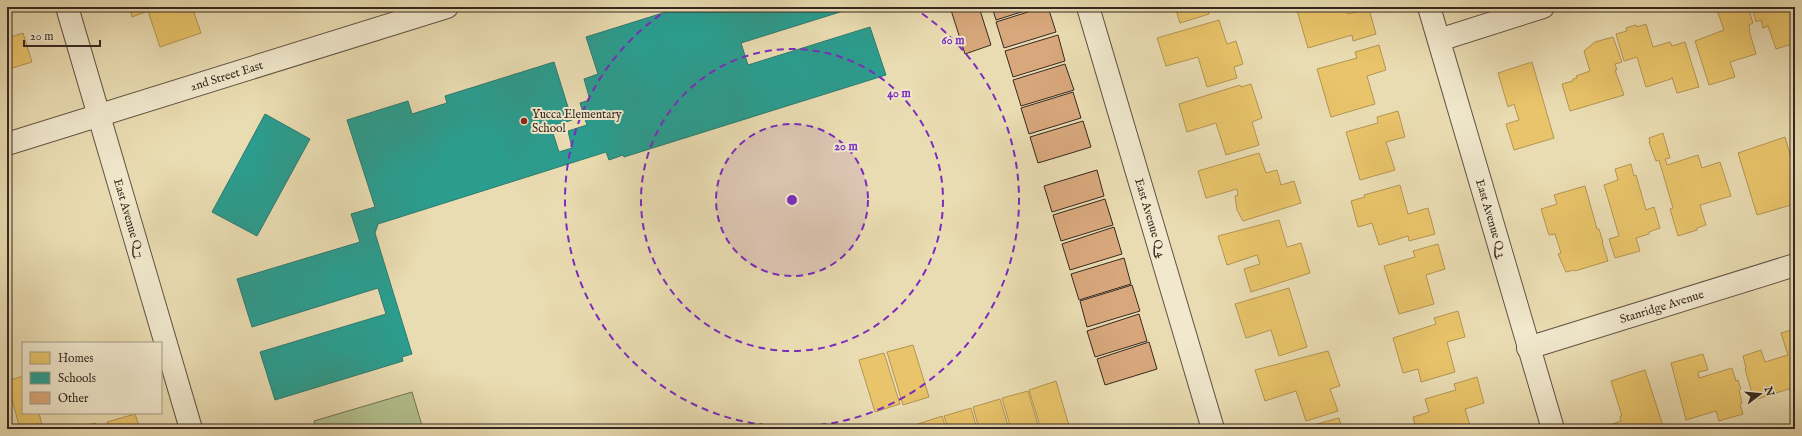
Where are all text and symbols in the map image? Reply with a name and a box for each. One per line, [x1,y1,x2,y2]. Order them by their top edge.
scale bar [24,22,100,48]
text: 20 m [30,29,53,44]
text: 60 m [942,33,965,48]
street label: 2nd Street East [188,57,265,94]
text: 40 m [887,86,912,101]
place label: Yucca Elementary School [532,107,622,136]
marker: Yucca Elementary School [519,116,529,126]
text: 20 m [834,139,858,154]
street label: East Avenue Q 4 [1132,176,1170,260]
street label: East Avenue Q 7 [110,177,148,260]
street label: East Avenue Q 3 [1472,177,1510,261]
centre of rings [785,193,799,207]
street label: Stanridge Avenue [1618,286,1706,327]
legend [22,342,162,414]
text: Homes [58,351,94,366]
text: Schools [58,371,96,386]
north arrow [1740,374,1780,414]
text: N [1760,384,1777,398]
text: Other [58,391,89,406]

